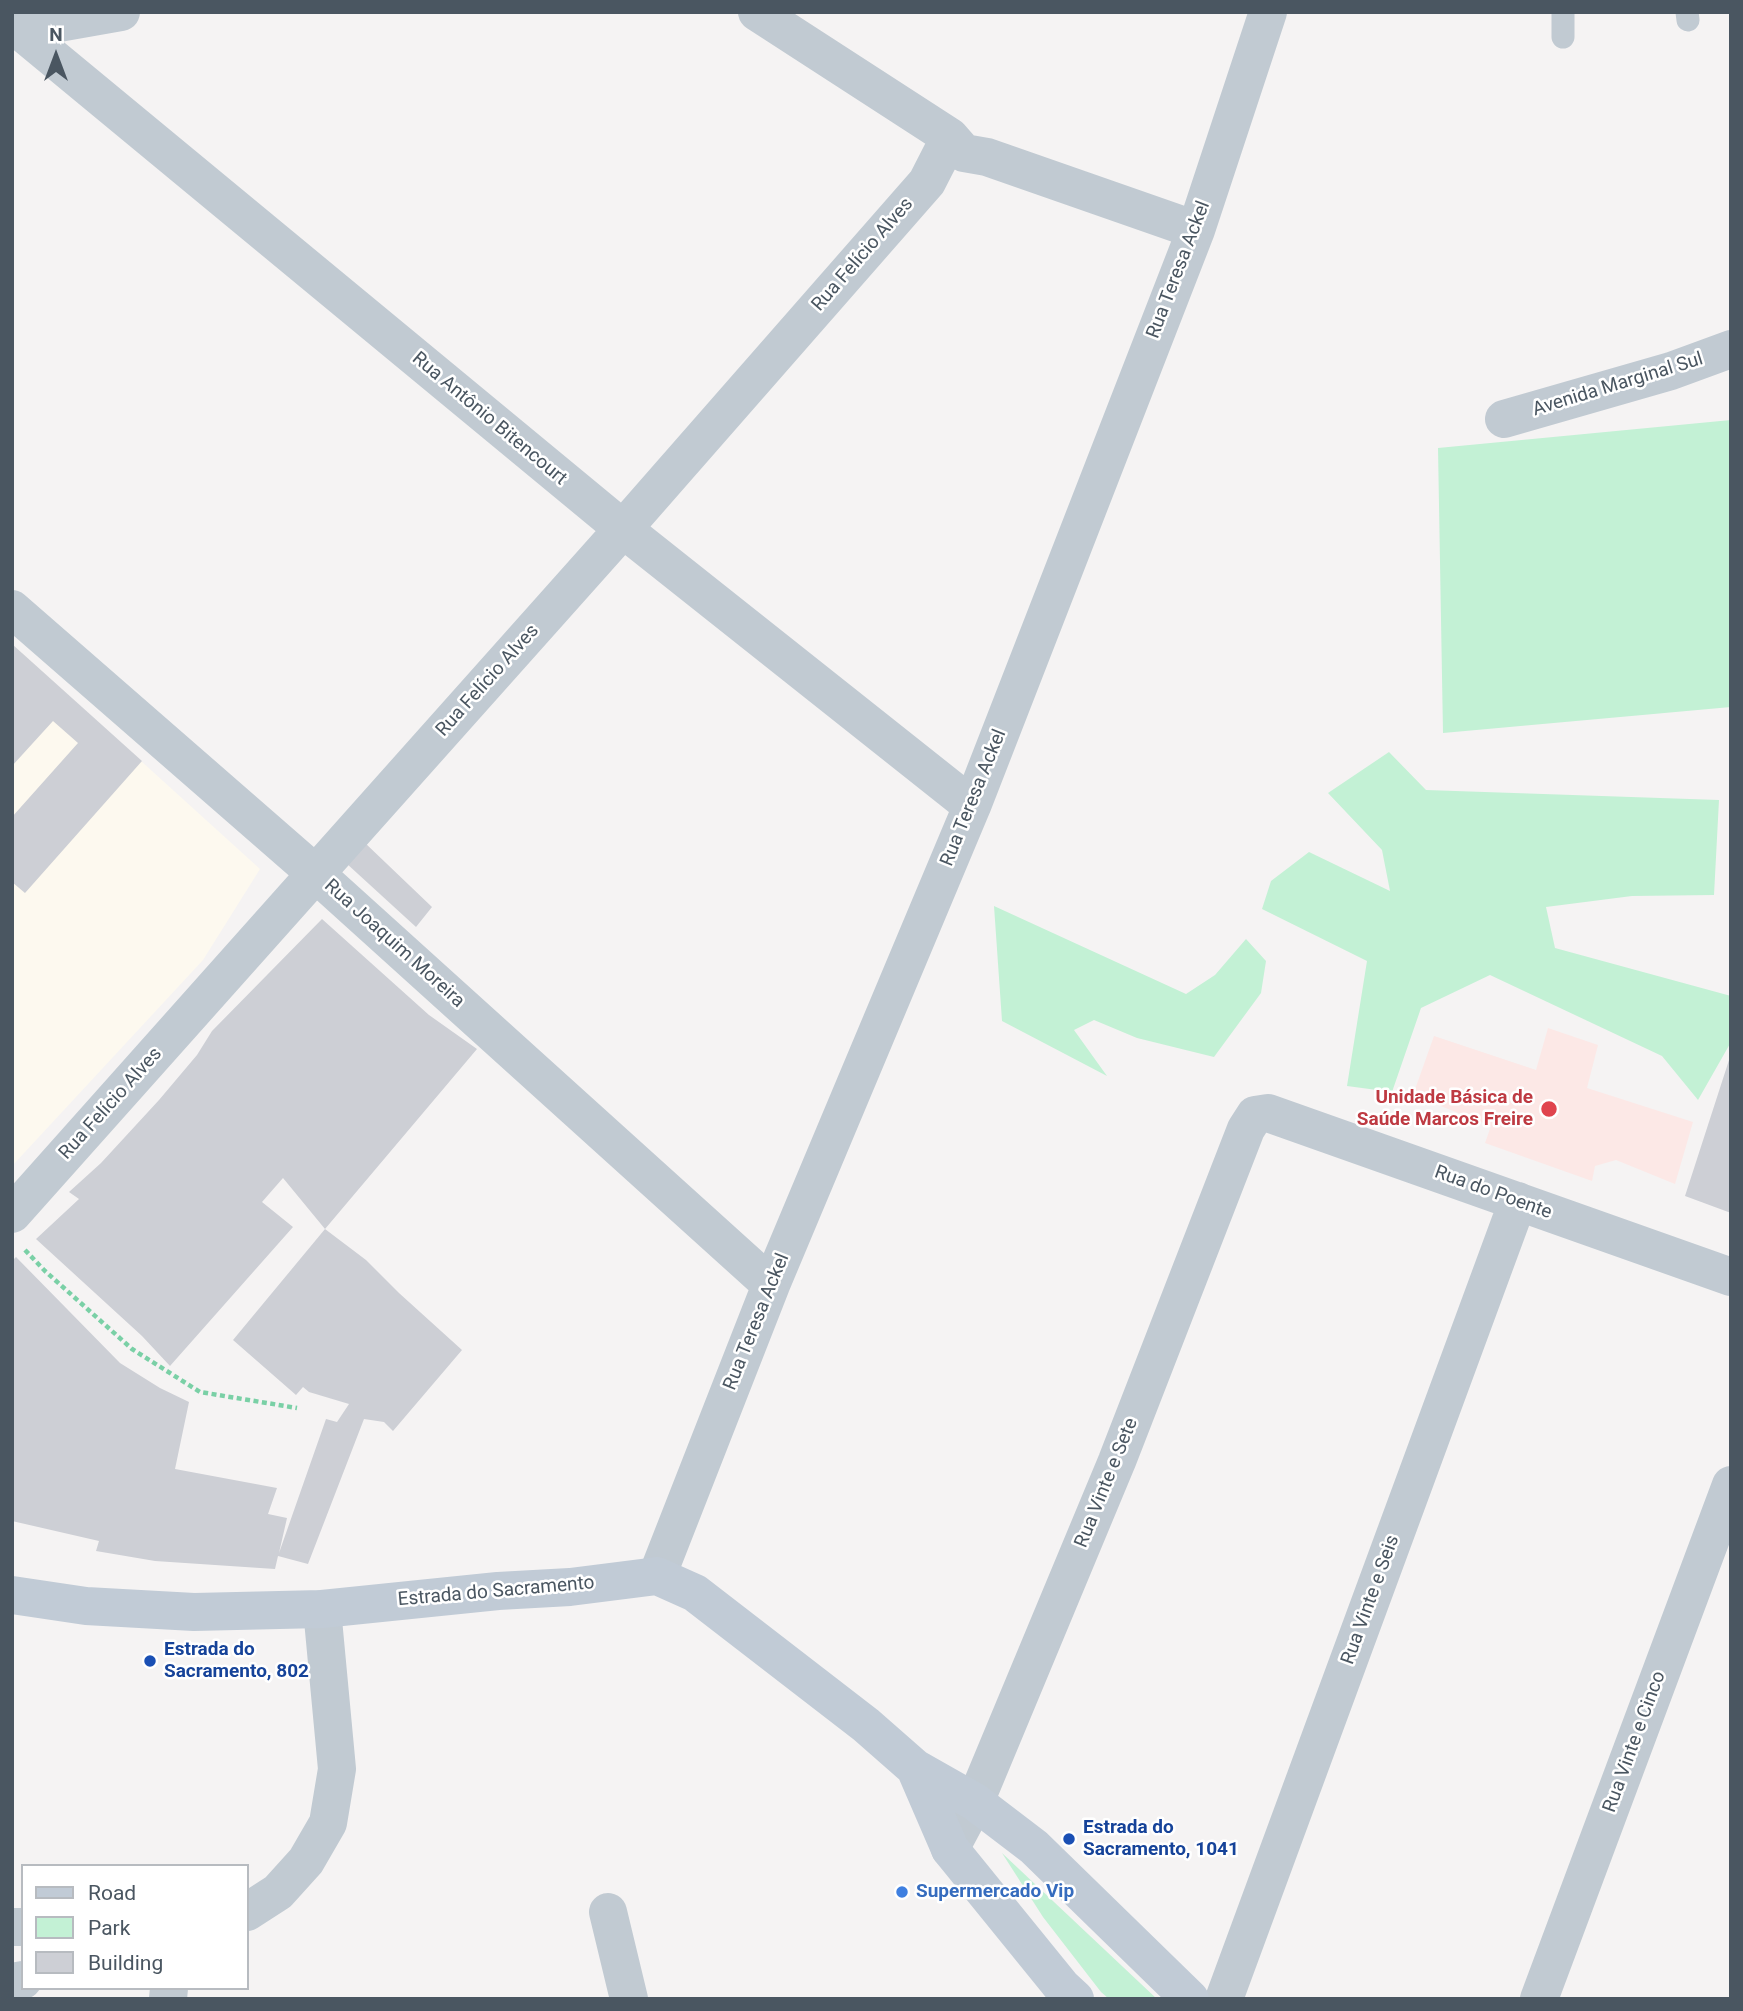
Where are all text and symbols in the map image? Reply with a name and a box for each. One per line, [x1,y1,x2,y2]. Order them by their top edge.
north arrow [21,21,91,91]
text: N [49,23,63,46]
street label: Rua Felício Alves [807,194,919,316]
street label: Rua Teresa Ackel [1142,198,1216,342]
street label: Rua Antônio Bitencourt [407,348,571,490]
street label: Avenida Marginal Sul [1530,348,1706,422]
street label: Rua Felício Alves [432,620,544,742]
street label: Rua Teresa Ackel [936,726,1012,870]
street label: Rua Joaquim Moreira [319,875,469,1013]
street label: Rua Felício Alves [55,1043,167,1165]
place label: Unidade Básica de Saúde Marcos Freire [1357,1087,1533,1131]
marker: Unidade Básica de Saúde Marcos Freire [1539,1099,1559,1119]
street label: Rua do Poente [1431,1161,1555,1225]
street label: Rua Teresa Ackel [719,1250,795,1394]
street label: Rua Vinte e Sete [1071,1415,1143,1551]
street label: Rua Vinte e Seis [1337,1532,1405,1668]
street label: Estrada do Sacramento [397,1572,595,1612]
place label: Estrada do Sacramento, 802 [164,1639,309,1683]
marker: Estrada do Sacramento, 802 [142,1653,158,1669]
street label: Rua Vinte e Cinco [1599,1668,1671,1816]
place label: Estrada do Sacramento, 1041 [1083,1817,1239,1861]
marker: Estrada do Sacramento, 1041 [1061,1831,1077,1847]
legend [21,1864,248,1990]
text: Road [88,1881,136,1905]
place label: Supermercado Vip [916,1881,1074,1903]
marker: Supermercado Vip [894,1884,910,1900]
text: Park [88,1916,130,1940]
text: Building [88,1951,163,1975]

